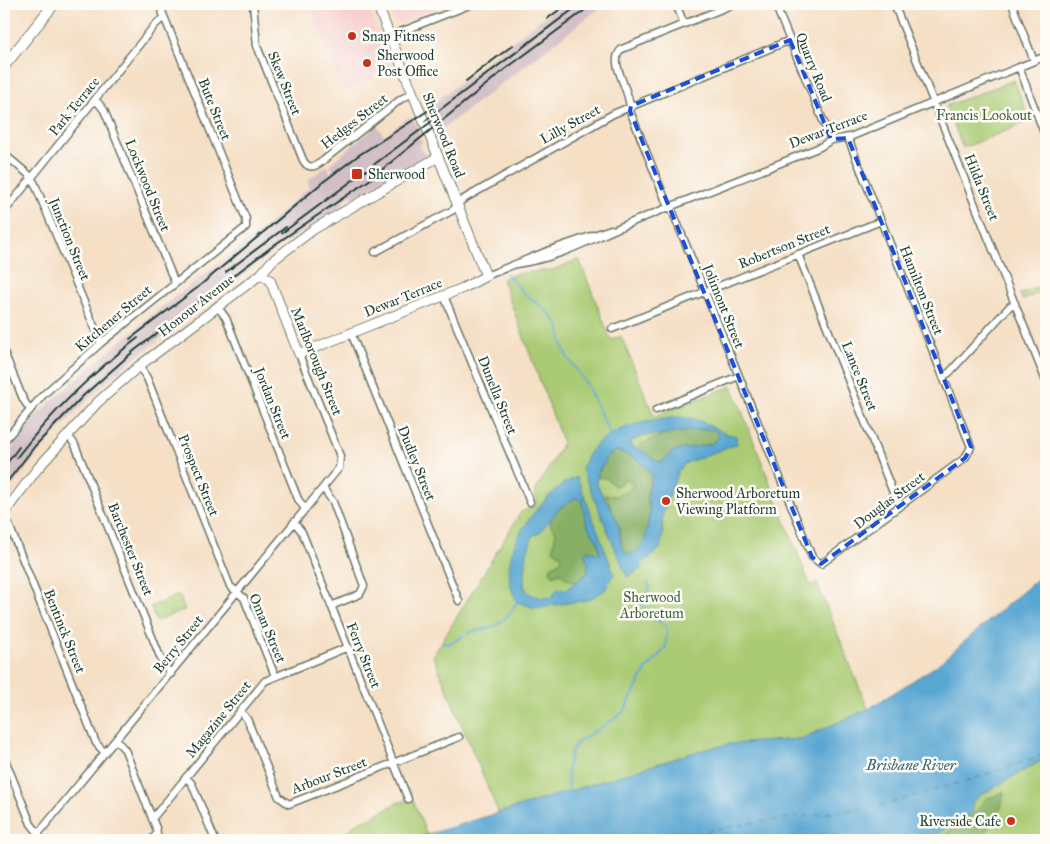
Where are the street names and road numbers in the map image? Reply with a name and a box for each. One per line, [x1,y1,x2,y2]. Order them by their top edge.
street label: Quarry Road [792,30,835,104]
street label: Skew Street [264,49,305,118]
street label: Park Terrace [46,73,103,139]
street label: Bute Street [194,76,235,143]
street label: Hedges Street [318,90,391,153]
street label: Sherwood Road [419,90,468,180]
street label: Lilly Street [537,101,603,148]
street label: Dewar Terrace [787,107,870,152]
street label: Lockwood Street [121,137,174,234]
street label: Hilda Street [960,151,1003,223]
street label: Junction Street [44,194,94,283]
street label: Robertson Street [736,220,833,273]
street label: Hamilton Street [896,243,947,337]
street label: Jolimont Street [697,260,748,351]
street label: Honour Avenue [155,270,238,340]
street label: Dewar Terrace [362,274,445,321]
street label: Kitchener Street [72,281,155,355]
street label: Marlborough Street [287,305,346,418]
street label: Lance Street [838,339,881,413]
street label: Dunella Street [474,353,521,437]
street label: Jordan Street [249,363,295,442]
street label: Dudley Street [394,423,439,503]
street label: Prospect Street [174,432,223,519]
street label: Douglas Street [850,468,928,533]
street label: Barchester Street [104,500,157,598]
street label: Bentinck Street [40,587,89,676]
street label: Oman Street [245,591,290,665]
street label: Berry Street [150,612,207,677]
street label: Ferry Street [343,620,384,691]
street label: Magazine Street [182,677,255,761]
street label: Arbour Street [288,753,369,798]

